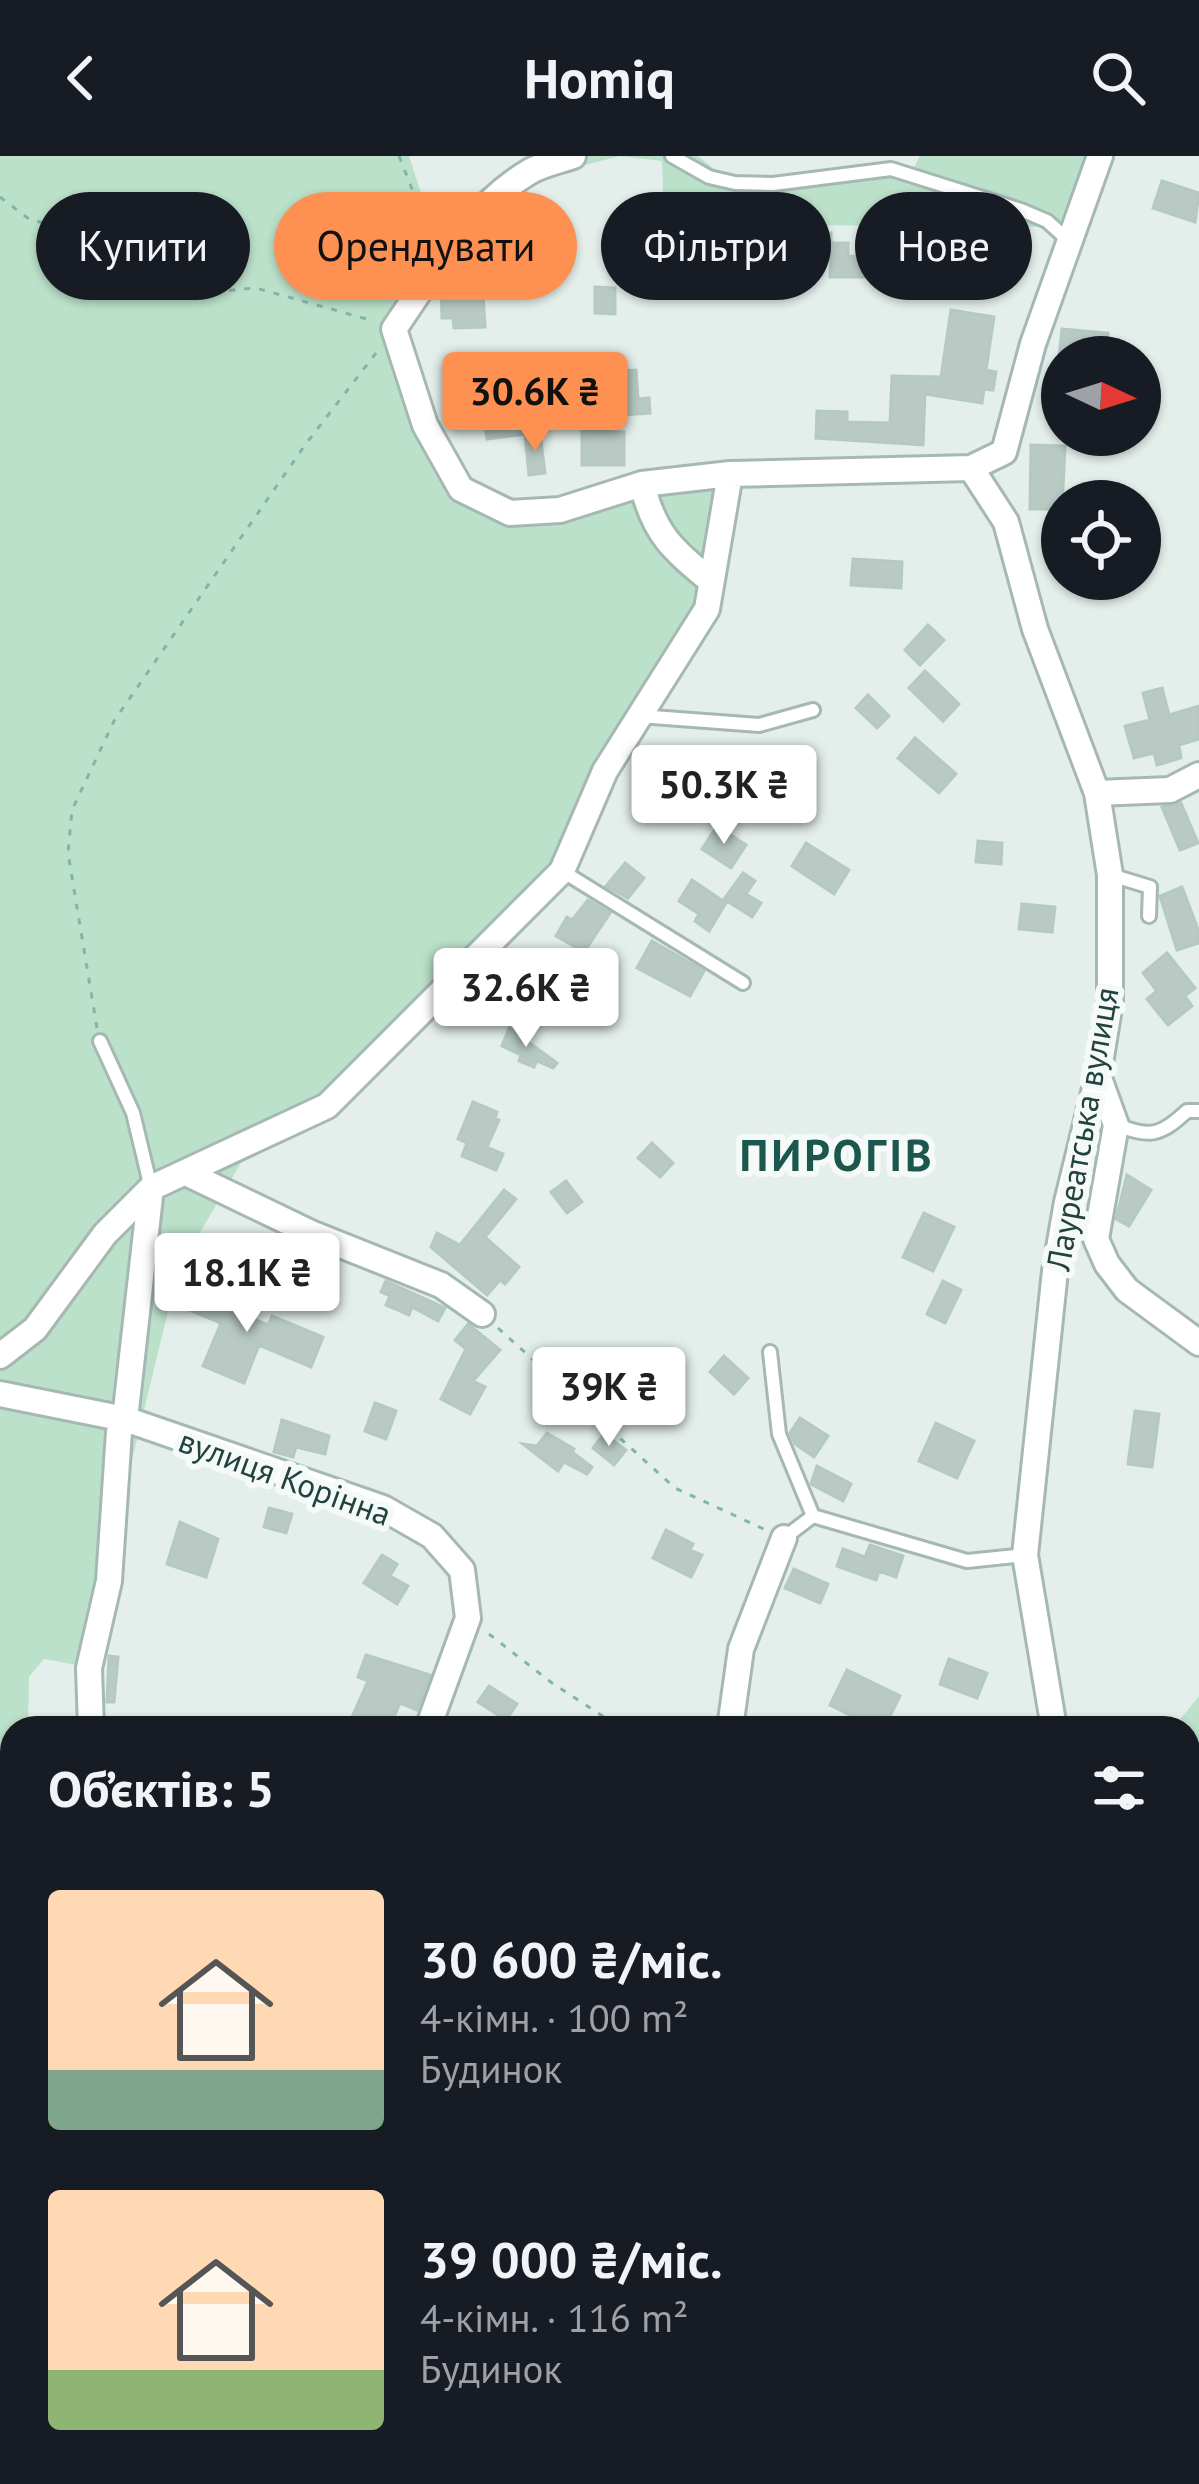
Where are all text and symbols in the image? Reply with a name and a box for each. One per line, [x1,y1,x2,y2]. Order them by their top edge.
text: Homiq [524,43,675,113]
icon: back [48,45,114,111]
icon: search [1085,45,1151,111]
chip: Купити [36,192,250,300]
chip: Орендувати [274,192,577,300]
chip: Фільтри [601,192,831,300]
chip: Нове [855,192,1032,300]
north arrow [1041,336,1161,456]
map controls [1041,336,1161,600]
pin: 30.6K ₴ [424,352,646,454]
text: 30.6K ₴ [470,365,600,416]
button: locate [1041,480,1161,600]
pin: 50.3K ₴ [613,745,835,847]
text: 50.3K ₴ [659,758,789,809]
pin: 32.6K ₴ [415,948,637,1050]
text: 32.6K ₴ [461,961,591,1012]
street label: Лауреатська вулиця [1035,984,1128,1275]
district label: ПИРОГІВ [739,1125,935,1183]
pin: 18.1K ₴ [136,1233,358,1335]
text: 18.1K ₴ [182,1246,312,1297]
pin: 39K ₴ [525,1347,693,1449]
text: 39K ₴ [559,1360,659,1411]
street label: вулиця Корінна [173,1418,397,1535]
text: Об’єктів: 5 [48,1755,275,1821]
icon: filters [1086,1755,1152,1821]
text: 30 600 ₴/міс. [420,1926,722,1992]
icon: home [144,1938,288,2082]
text: 4-кімн. · 100 m² [420,1992,688,2043]
text: Будинок [420,2043,562,2094]
text: 39 000 ₴/міс. [420,2226,722,2292]
icon: home [144,2238,288,2382]
text: 4-кімн. · 116 m² [420,2292,688,2343]
text: Будинок [420,2343,562,2394]

